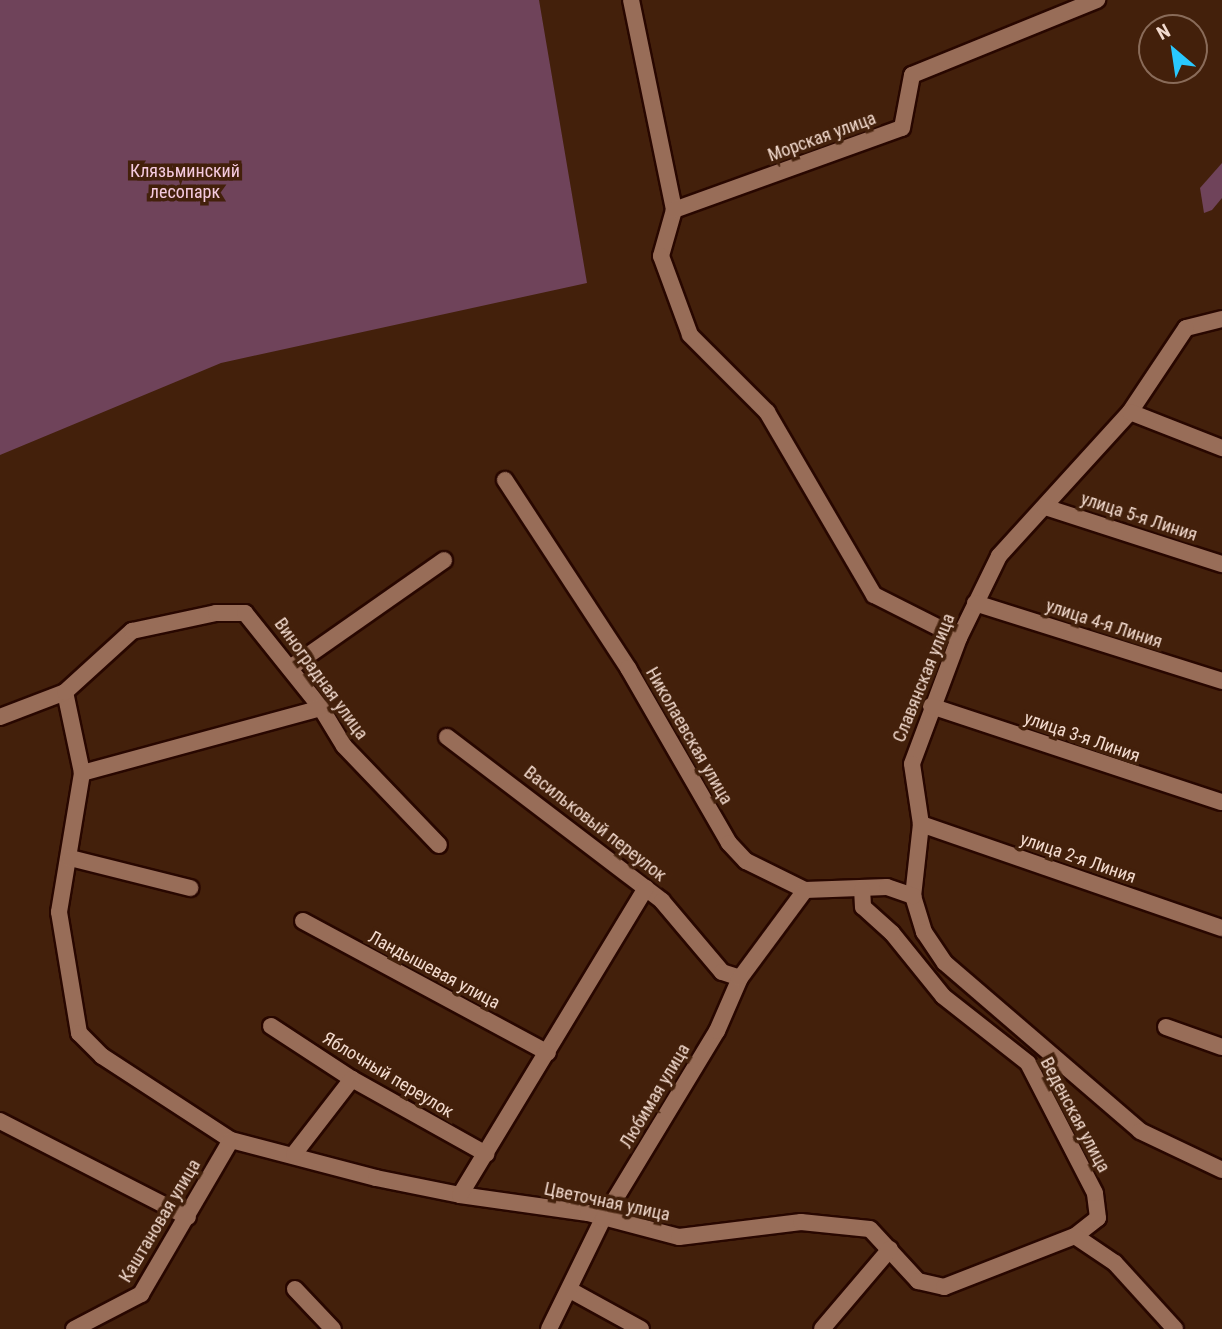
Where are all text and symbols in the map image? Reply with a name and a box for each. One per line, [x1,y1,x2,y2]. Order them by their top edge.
north arrow [1138,14,1208,84]
text: N [1153,19,1174,45]
street label: Морская улица [765,107,879,167]
park label: Клязьминский лесопарк [130,161,240,204]
street label: улица 5-я Линия [1078,488,1200,546]
street label: улица 4-я Линия [1043,595,1165,653]
street label: Славянская улица [888,611,960,745]
street label: Виноградная улица [270,614,372,744]
street label: Николаевская улица [641,664,737,808]
street label: улица 3-я Линия [1021,707,1143,767]
street label: Васильковый переулок [520,762,670,886]
street label: улица 2-я Линия [1017,828,1139,888]
street label: Ландышевая улица [365,926,503,1014]
street label: Яблочный переулок [318,1027,458,1123]
street label: Любимая улица [615,1040,695,1152]
street label: Веденская улица [1036,1054,1114,1176]
street label: Каштановая улица [115,1156,205,1286]
street label: Цветочная улица [542,1178,672,1226]

